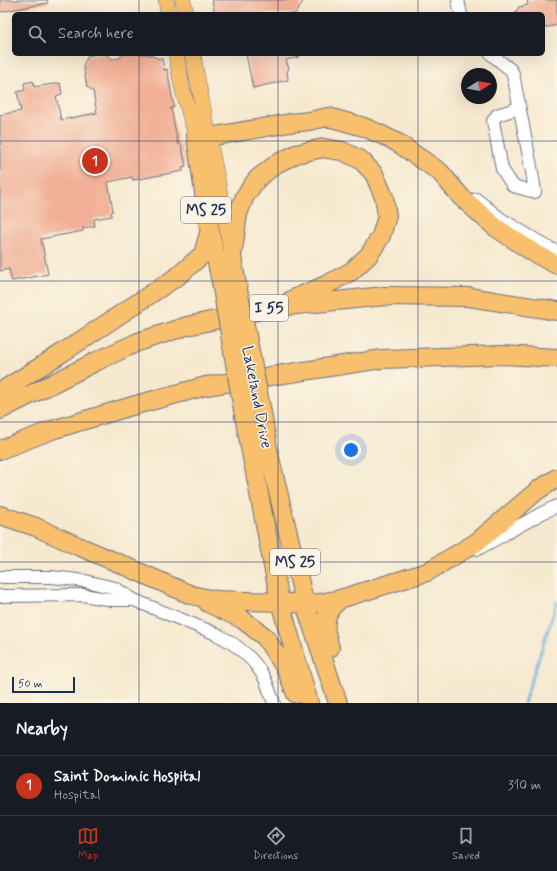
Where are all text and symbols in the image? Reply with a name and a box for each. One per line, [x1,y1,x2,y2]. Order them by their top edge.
search box [12,12,545,56]
icon: search [26,23,48,45]
text: Search here [58,24,134,44]
north arrow [461,68,497,104]
pin: 1 [82,146,108,176]
road number: MS 25 [181,197,231,223]
road number: I 55 [250,295,288,321]
street label: Lakeland Drive [236,344,277,450]
your location [341,440,361,460]
road number: MS 25 [270,549,320,575]
scale bar [12,675,75,694]
text: 50 m [18,677,43,691]
text: Nearby [16,718,68,740]
text: Saint Dominic Hospital [54,767,200,787]
text: 1 [26,777,32,794]
text: 310 m [508,777,541,794]
text: Hospital [54,787,100,804]
tab: Map [77,825,99,863]
tab: Directions [253,825,298,863]
tab: Saved [452,825,480,863]

